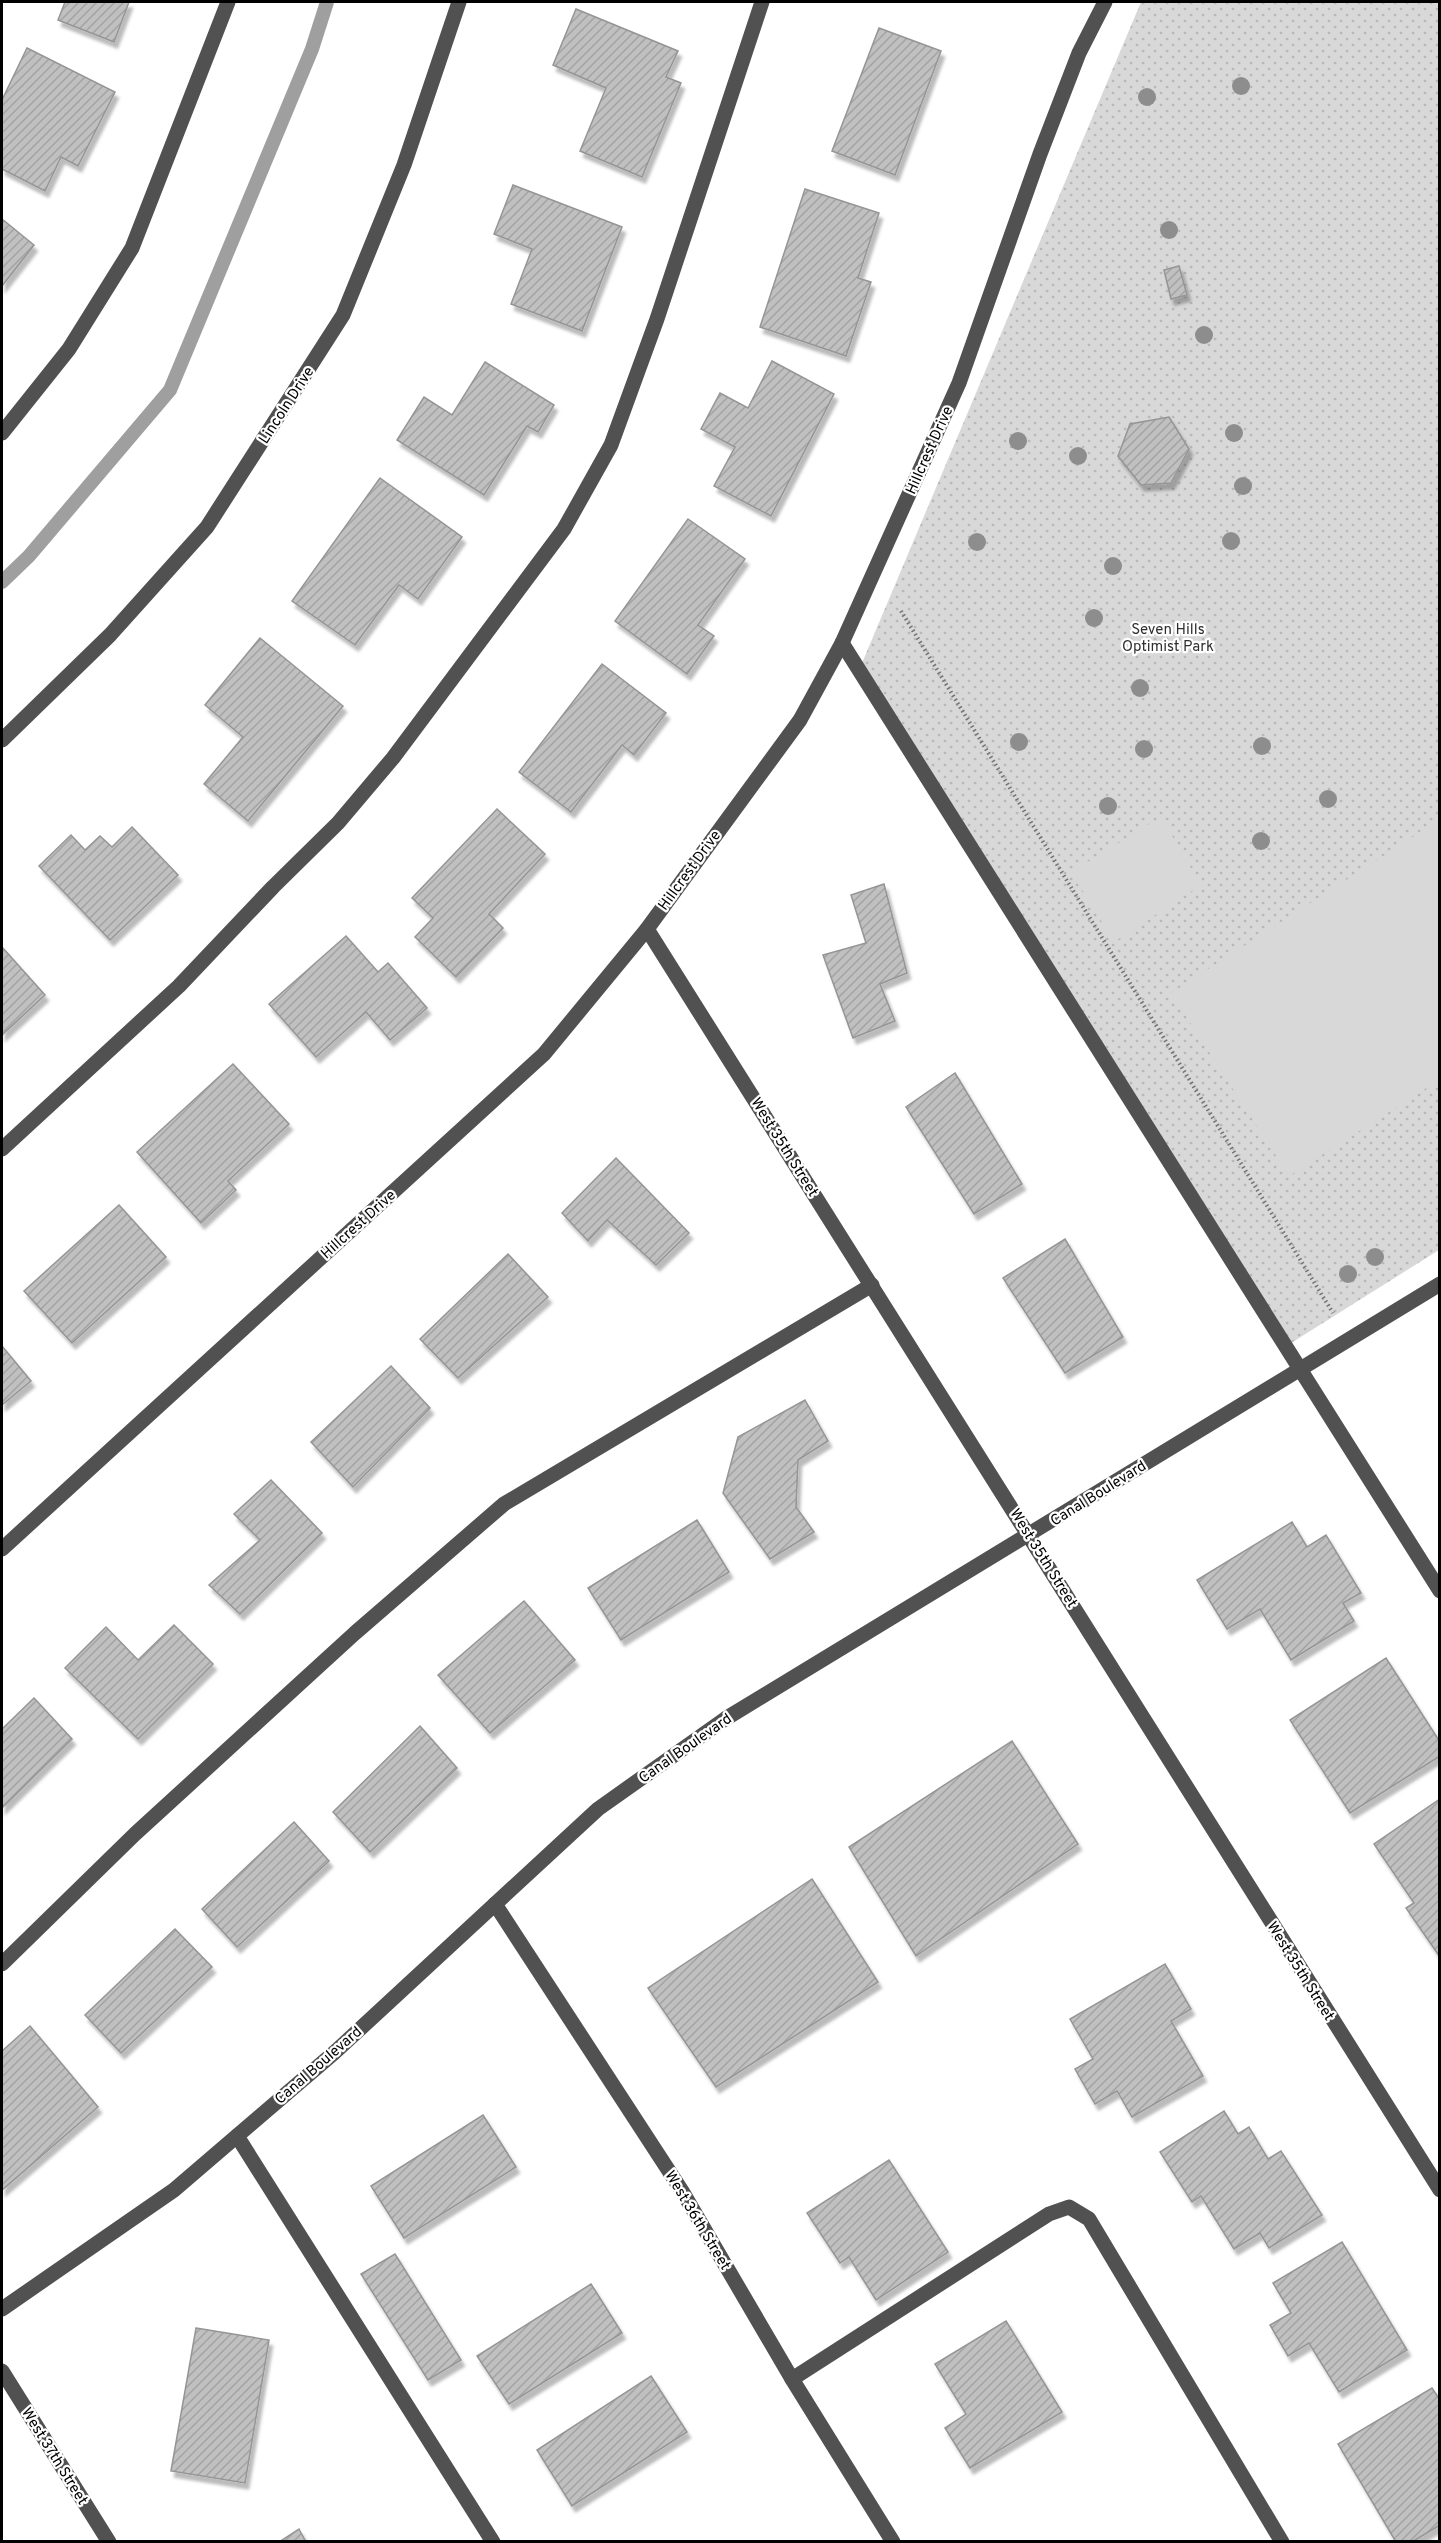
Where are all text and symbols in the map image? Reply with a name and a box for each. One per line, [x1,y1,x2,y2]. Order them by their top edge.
street label: Lincoln Drive [255,364,319,448]
street label: Hillcrest Drive [902,403,958,498]
park label: Seven Hills Optimist Park [1122,621,1214,657]
street label: Hillcrest Drive [655,827,726,915]
street label: West 35th Street [746,1095,822,1201]
street label: Hillcrest Drive [317,1186,401,1264]
street label: Canal Boulevard [1047,1457,1150,1531]
street label: West 35th Street [1005,1506,1081,1612]
street label: Canal Boulevard [636,1710,736,1788]
street label: West 35th Street [1262,1919,1338,2025]
street label: Canal Boulevard [271,2023,367,2109]
street label: West 36th Street [659,2167,734,2274]
street label: West 37th Street [16,2405,91,2509]

